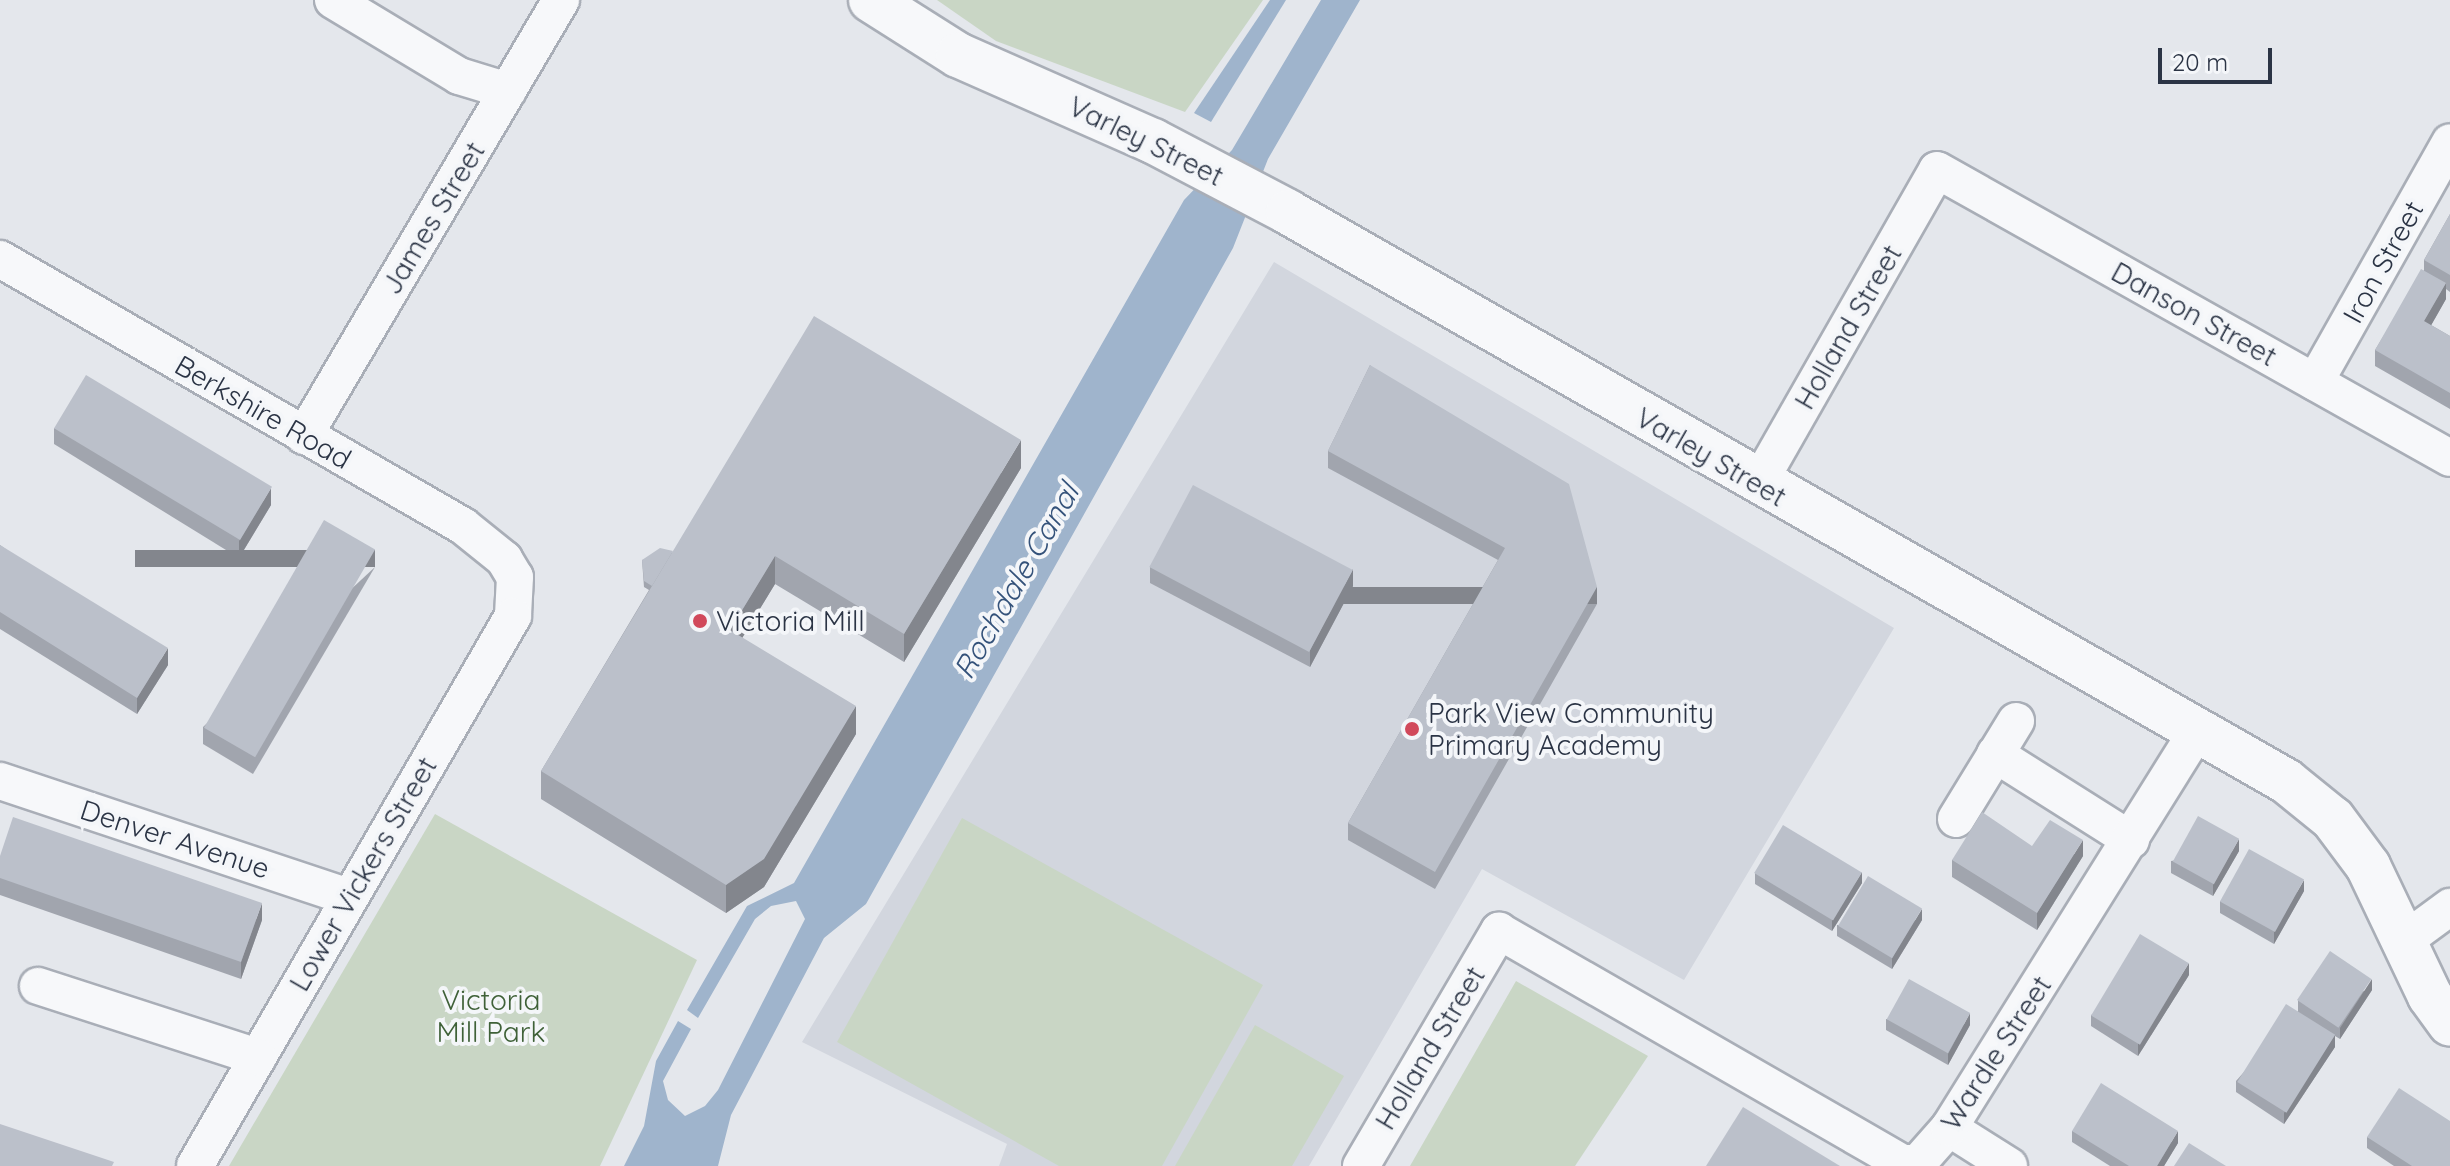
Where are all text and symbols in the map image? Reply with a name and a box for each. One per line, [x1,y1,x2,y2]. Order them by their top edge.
scale bar [2162,32,2276,82]
text: 20 m [2172,47,2228,77]
street label: Varley Street [1063,89,1229,193]
street label: James Street [374,136,492,300]
street label: Iron Street [2336,195,2430,329]
street label: Holland Street [1787,239,1909,415]
street label: Danson Street [2106,255,2282,373]
street label: Berkshire Road [169,348,357,476]
street label: Varley Street [1630,400,1792,514]
water label: Rochdale Canal [946,477,1086,685]
place label: Victoria Mill [716,604,865,638]
marker: Victoria Mill [691,612,709,630]
place label: Park View Community Primary Academy [1428,696,1714,762]
marker: Park View Community Primary Academy [1403,720,1421,738]
street label: Lower Vickers Street [282,751,444,997]
street label: Denver Avenue [76,793,274,885]
street label: Holland Street [1368,960,1492,1136]
street label: Wardle Street [1934,970,2058,1136]
park label: Victoria Mill Park [437,983,545,1049]

